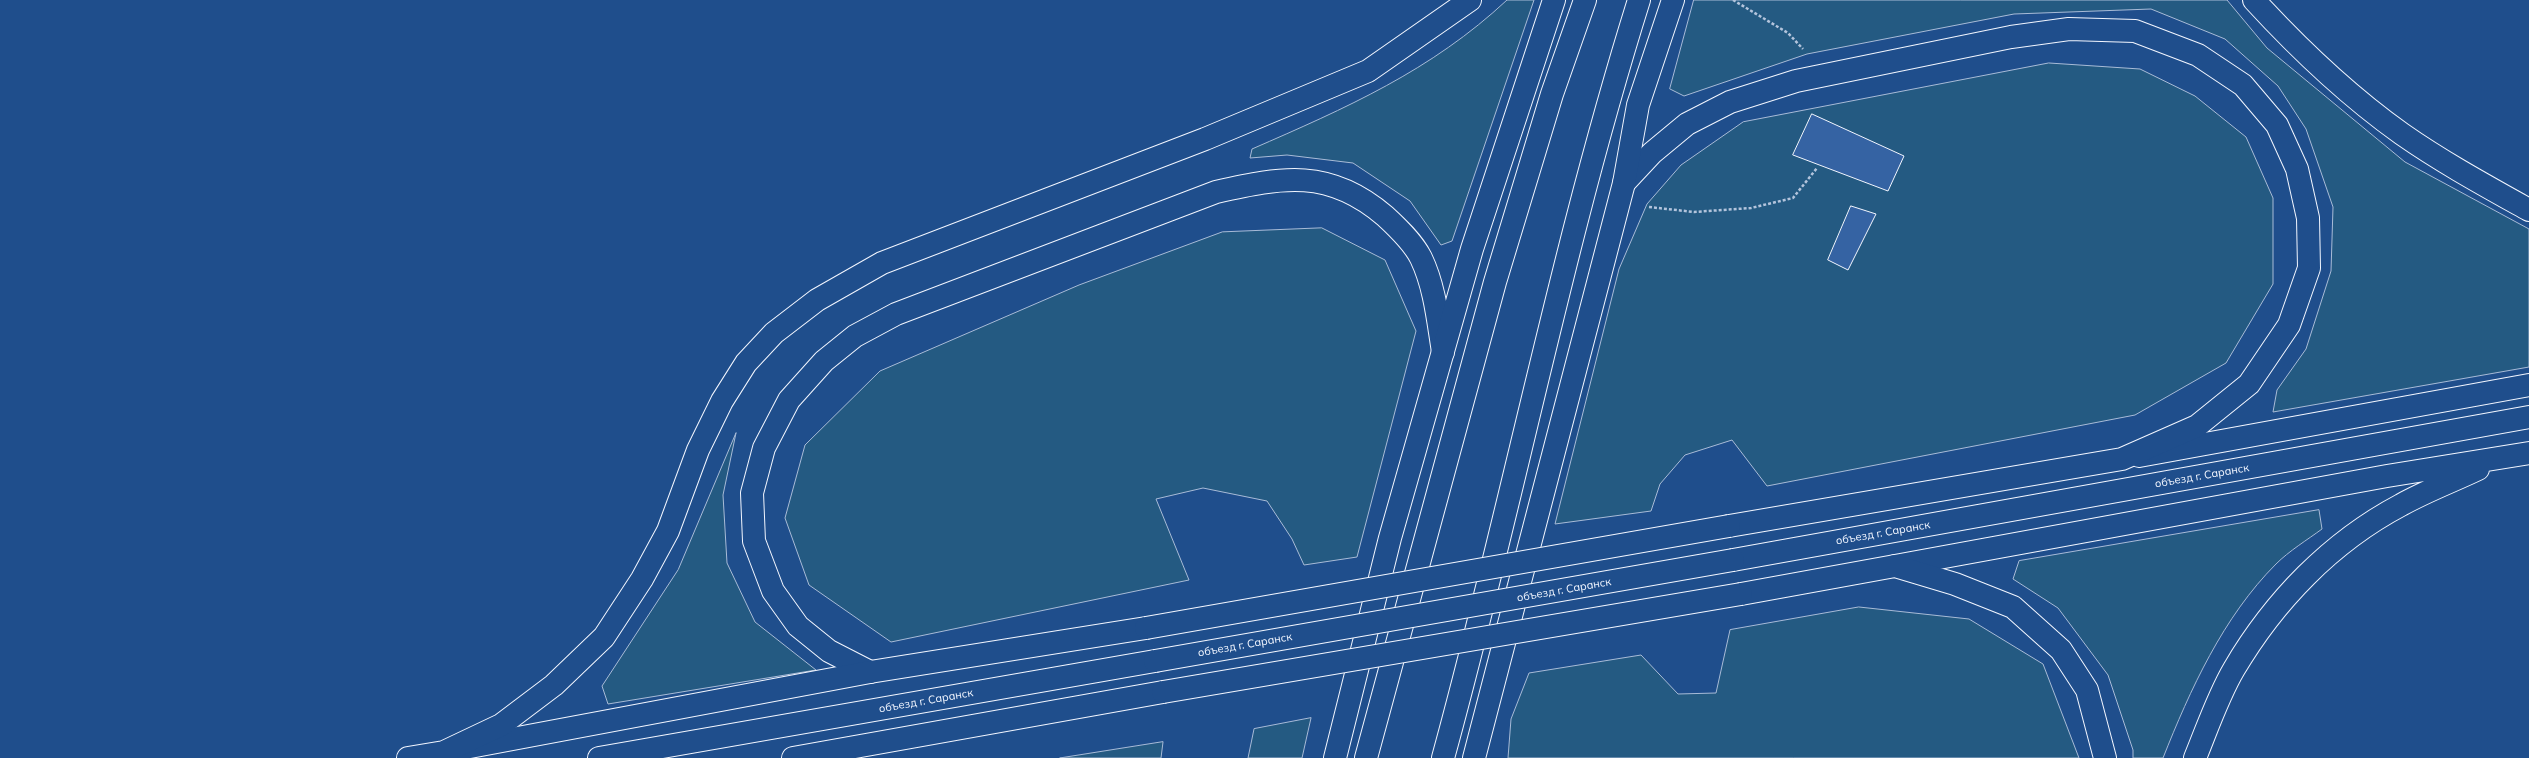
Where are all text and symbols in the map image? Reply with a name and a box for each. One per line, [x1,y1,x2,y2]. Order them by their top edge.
street label: объезд г. Саранск [2154,461,2250,491]
street label: объезд г. Саранск [1835,518,1931,548]
street label: объезд г. Саранск [1516,575,1612,605]
street label: объезд г. Саранск [1197,630,1293,660]
street label: объезд г. Саранск [878,686,974,716]

